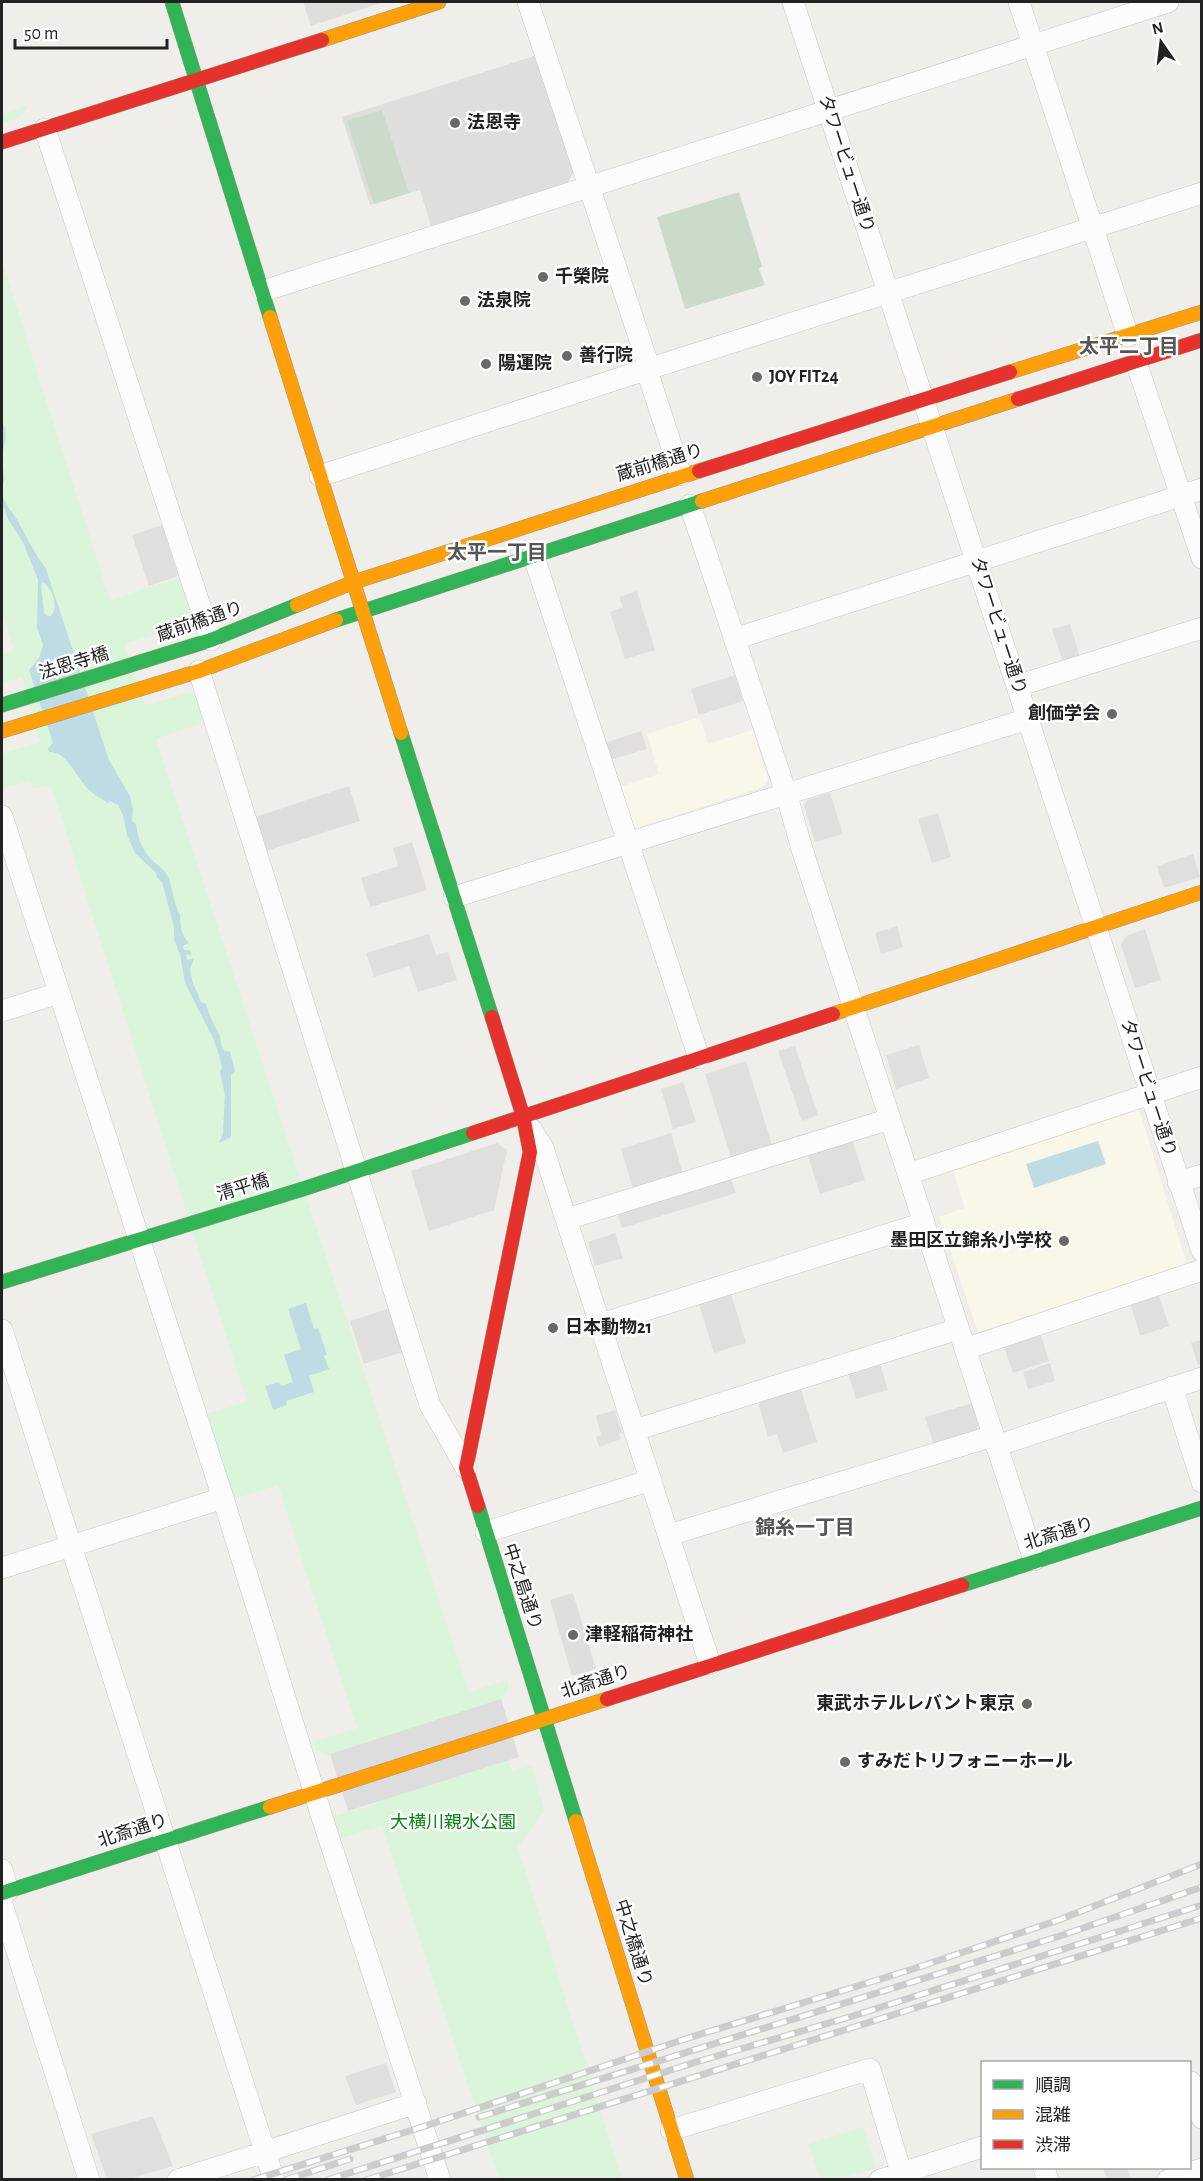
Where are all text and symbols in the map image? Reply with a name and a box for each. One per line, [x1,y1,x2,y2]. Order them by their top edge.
scale bar [15,12,166,50]
north arrow [1131,12,1191,72]
text: N [1150,19,1165,38]
text: 50 m [24,25,58,43]
street label: タワービュー通り [815,92,878,235]
place label: 法恩寺 [467,113,521,132]
marker: 法恩寺 [448,116,462,130]
place label: 千榮院 [555,266,609,286]
marker: 千榮院 [536,270,550,284]
place label: 法泉院 [477,290,531,310]
marker: 法泉院 [458,294,472,308]
district label: 太平二丁目 [1079,336,1179,357]
place label: 善行院 [579,344,633,365]
marker: 善行院 [560,349,574,363]
place label: 陽運院 [498,353,552,373]
marker: 陽運院 [479,357,493,371]
place label: JOY FIT24 [769,368,838,386]
marker: JOY FIT24 [750,370,764,384]
street label: 蔵前橋通り [614,439,706,485]
district label: 太平一丁目 [447,542,547,563]
street label: タワービュー通り [967,554,1030,697]
street label: 蔵前橋通り [154,597,245,645]
street label: 法恩寺橋 [37,644,111,683]
place label: 創価学会 [1028,703,1100,723]
marker: 創価学会 [1105,707,1119,721]
street label: タワービュー通り [1117,1016,1180,1159]
street label: 清平橋 [214,1171,271,1205]
place label: 墨田区立錦糸小学校 [890,1230,1052,1250]
marker: 墨田区立錦糸小学校 [1057,1234,1071,1248]
place label: 日本動物21 [565,1317,652,1337]
marker: 日本動物21 [546,1321,560,1335]
street label: 北斎通り [1021,1513,1096,1553]
district label: 錦糸一丁目 [755,1517,855,1538]
street label: 中之島通り [500,1541,546,1633]
place label: 津軽稲荷神社 [585,1624,693,1644]
marker: 津軽稲荷神社 [566,1628,580,1642]
street label: 北斎通り [558,1660,633,1702]
place label: 東武ホテルレバント東京 [816,1693,1015,1713]
marker: 東武ホテルレバント東京 [1020,1697,1034,1711]
place label: すみだトリフォニーホール [857,1752,1073,1771]
marker: すみだトリフォニーホール [838,1755,852,1769]
street label: 北斎通り [95,1809,170,1851]
park label: 大横川親水公園 [390,1813,516,1832]
street label: 中之橋通り [611,1897,656,1989]
legend [981,2061,1191,2169]
text: 順調 [1035,2077,1071,2095]
text: 混雑 [1035,2105,1071,2125]
text: 渋滞 [1035,2136,1071,2155]

